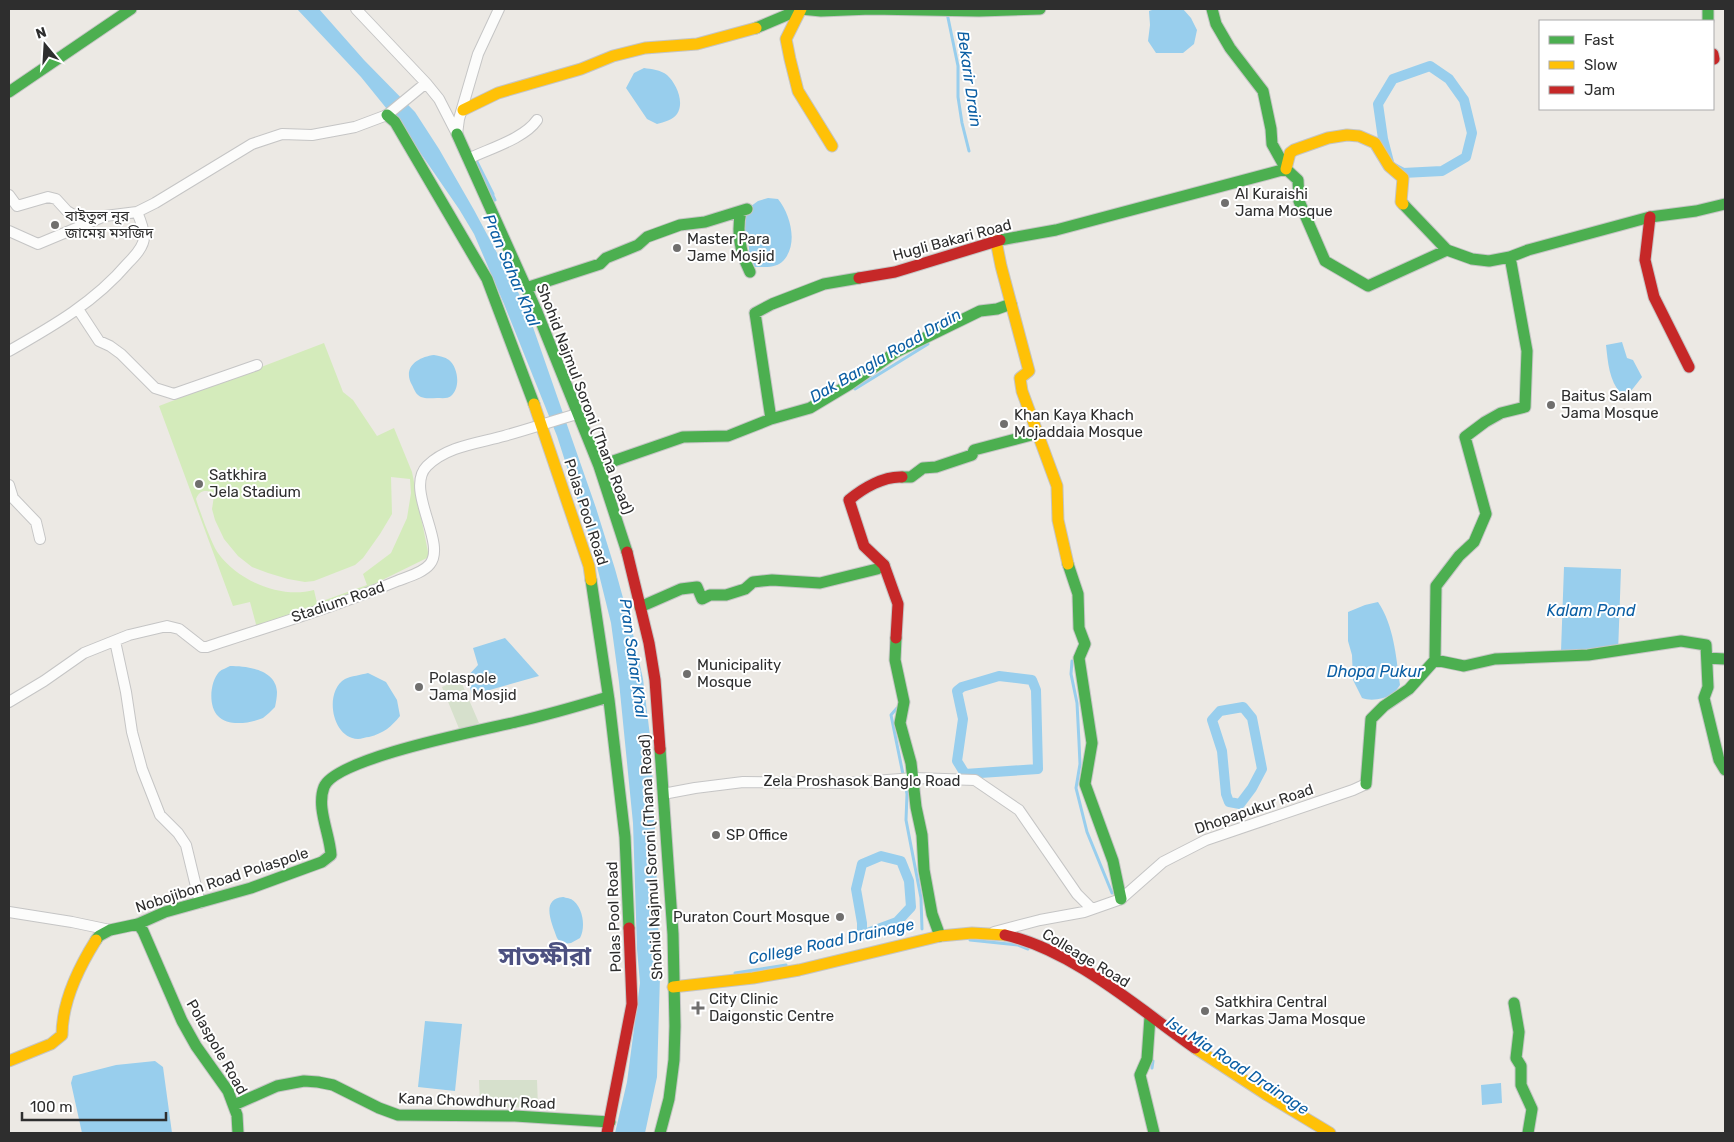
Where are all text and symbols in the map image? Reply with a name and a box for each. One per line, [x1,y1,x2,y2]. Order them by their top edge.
north arrow [20,20,70,70]
legend [1539,20,1714,110]
text: N [34,23,49,43]
water label: Bekarir Drain [953,30,986,128]
text: Fast [1584,31,1614,49]
text: Slow [1584,56,1617,74]
text: Jam [1584,81,1615,99]
place label: Al Kuraishi Jama Mosque [1235,185,1333,220]
marker: Al Kuraishi Jama Mosque [1219,197,1231,209]
place label: বাইতুল নূর জামেয় মসজিদ [64,207,154,242]
water label: Pran Sahar Khal [479,211,544,330]
street label: Hugli Bakari Road [891,215,1013,265]
marker: বাইতুল নূর জামেয় মসজিদ [49,219,61,231]
place label: Master Para Jame Mosjid [687,230,775,265]
marker: Master Para Jame Mosjid [671,242,683,254]
street label: Shohid Najmul Soroni (Thana Road) [533,281,637,517]
water label: Dak Bangla Road Drain [806,304,964,407]
place label: Baitus Salam Jama Mosque [1561,387,1659,422]
marker: Baitus Salam Jama Mosque [1545,399,1557,411]
place label: Khan Kaya Khach Mojaddaia Mosque [1014,406,1143,441]
marker: Khan Kaya Khach Mojaddaia Mosque [998,418,1010,430]
street label: Polas Pool Road [560,456,612,568]
place label: Satkhira Jela Stadium [209,466,301,501]
marker: Satkhira Jela Stadium [193,478,205,490]
street label: Stadium Road [289,578,387,626]
water label: Pran Sahar Khal [616,597,651,720]
water label: Kalam Pond [1547,601,1636,620]
place label: Municipality Mosque [697,656,781,691]
water label: Dhopa Pukur [1327,662,1424,681]
marker: Municipality Mosque [681,668,693,680]
place label: Polaspole Jama Mosjid [429,669,517,704]
marker: Polaspole Jama Mosjid [413,681,425,693]
street label: Shohid Najmul Soroni (Thana Road) [636,734,666,980]
street label: Zela Proshasok Banglo Road [764,772,960,790]
street label: Dhopapukur Road [1192,780,1316,838]
place label: SP Office [726,826,788,844]
marker: SP Office [710,829,722,841]
street label: Nobojibon Road Polaspole [133,843,311,917]
street label: Polas Pool Road [603,861,625,973]
place label: Puraton Court Mosque [673,908,830,926]
marker: Puraton Court Mosque [834,911,846,923]
water label: College Road Drainage [746,915,916,968]
street label: Colleage Road [1039,925,1133,991]
district label: সাতক্ষীরা [498,942,592,971]
place label: City Clinic Daigonstic Centre [709,990,834,1025]
place label: Satkhira Central Markas Jama Mosque [1215,993,1366,1028]
street label: Polaspole Road [183,996,251,1098]
marker: City Clinic Daigonstic Centre [691,1001,705,1015]
marker: Satkhira Central Markas Jama Mosque [1199,1005,1211,1017]
water label: Isu Mia Road Drainage [1163,1012,1313,1119]
street label: Kana Chowdhury Road [398,1089,556,1113]
scale bar [22,1090,166,1122]
text: 100 m [30,1098,72,1116]

